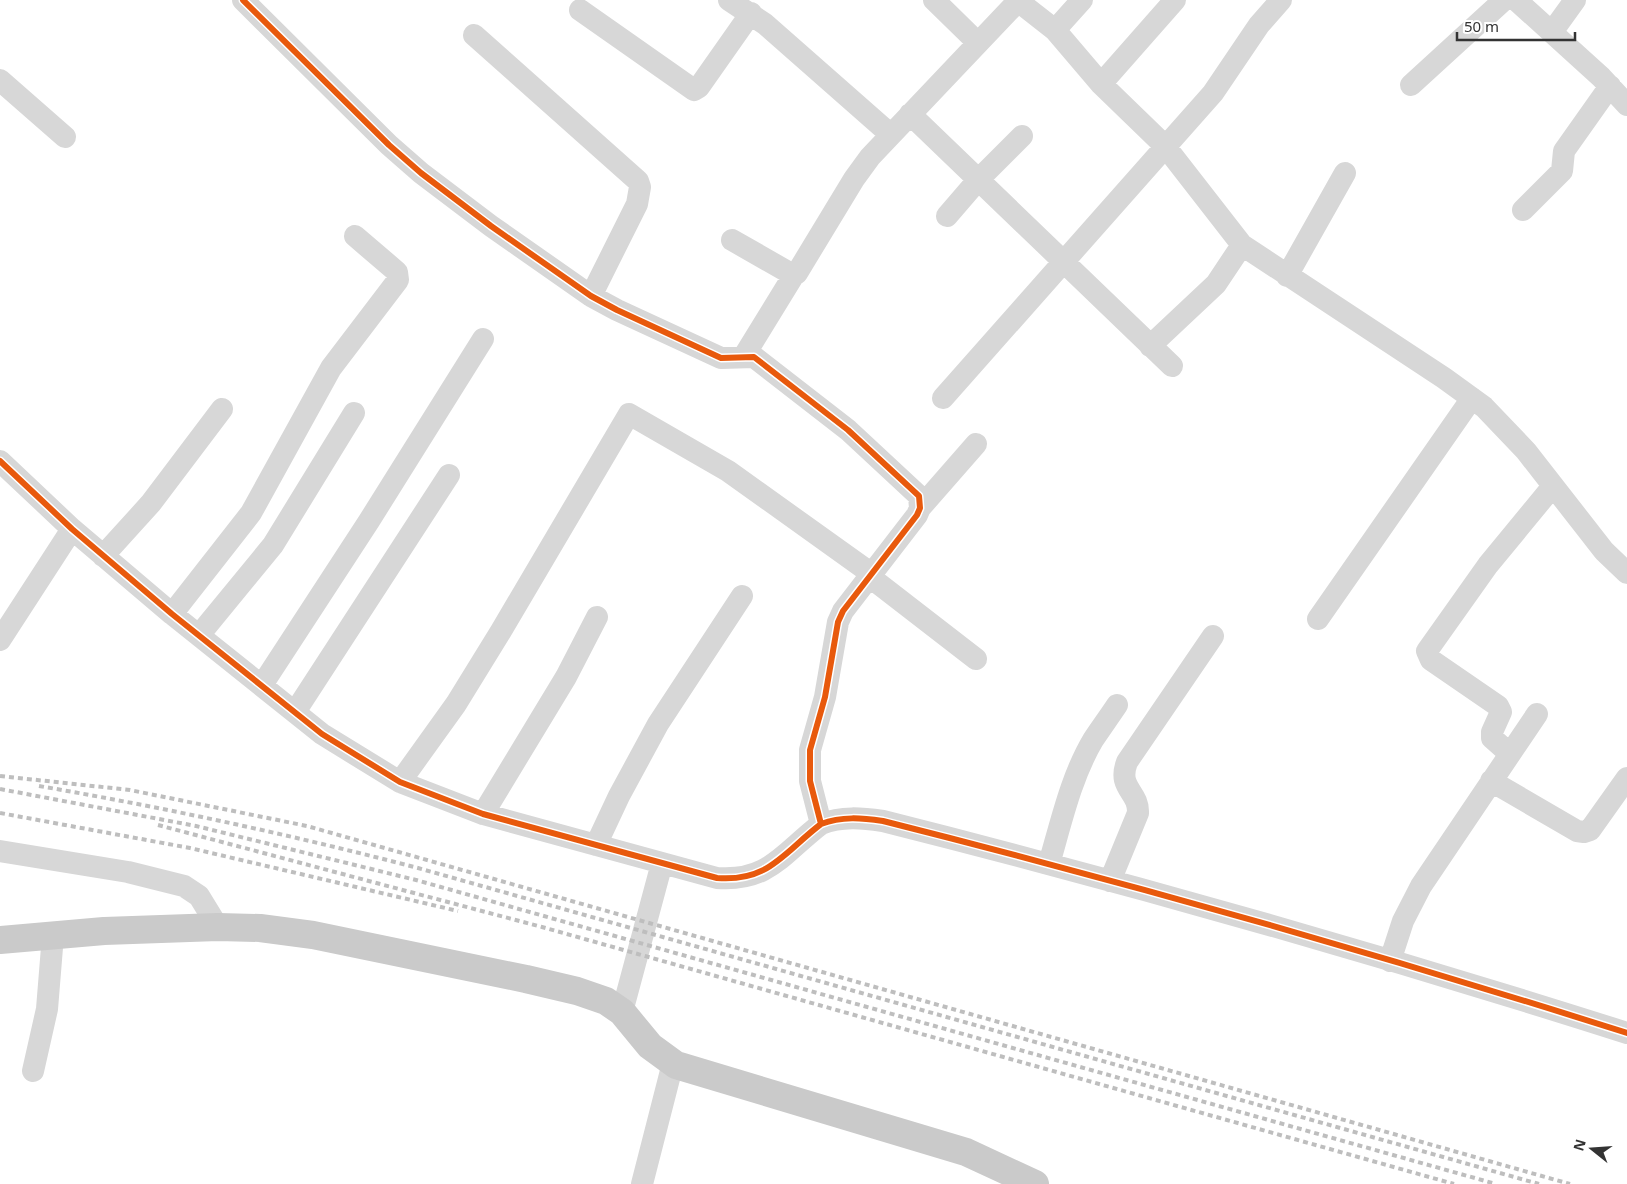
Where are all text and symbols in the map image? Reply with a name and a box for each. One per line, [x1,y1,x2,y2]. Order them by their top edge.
scale bar [1457,10,1574,42]
text: 50 m [1464,16,1499,36]
north arrow [1567,1124,1617,1174]
text: N [1568,1137,1590,1153]

